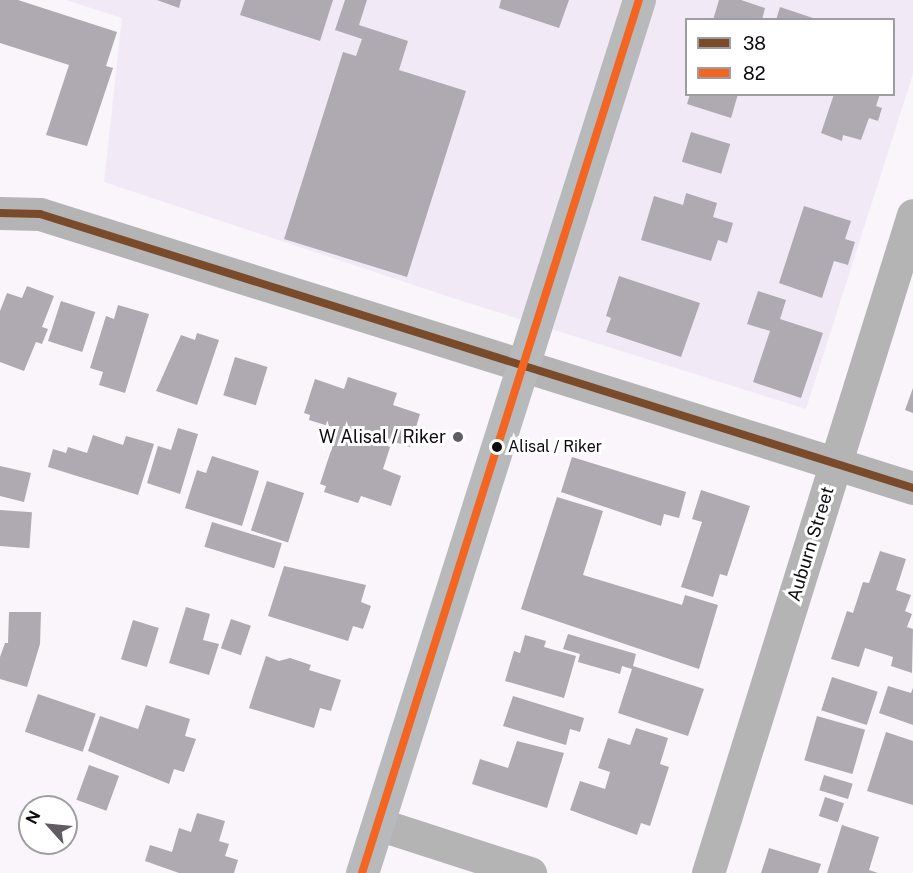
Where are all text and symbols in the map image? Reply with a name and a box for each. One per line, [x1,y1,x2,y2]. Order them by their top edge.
legend [685,18,895,96]
text: 38 [743,33,766,54]
text: 82 [743,63,765,84]
place label: W Alisal / Riker [319,426,446,448]
marker: W Alisal / Riker [451,430,465,444]
place label: Alisal / Riker [508,437,602,457]
marker: Alisal / Riker [491,441,503,453]
street label: Auburn Street [783,484,839,604]
north arrow [18,795,78,855]
text: N [22,808,45,827]

